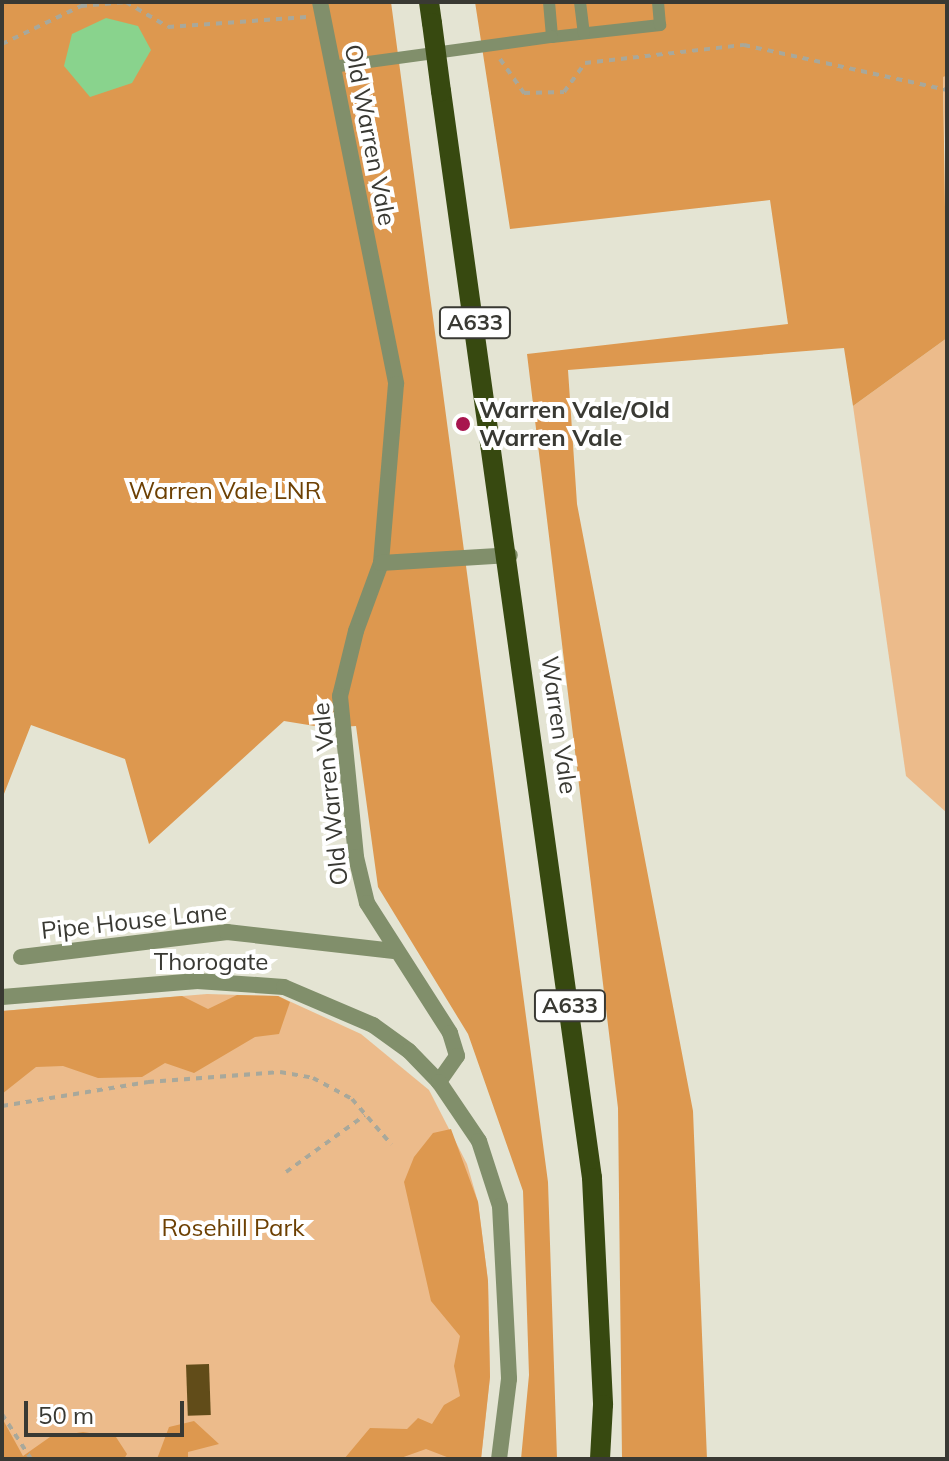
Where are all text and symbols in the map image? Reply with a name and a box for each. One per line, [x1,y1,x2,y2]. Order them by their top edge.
street label: Old Warren Vale [338,42,402,228]
road number: A633 [437,305,513,341]
place label: Warren Vale/Old Warren Vale [479,396,670,452]
marker: Warren Vale/Old Warren Vale [454,415,472,433]
park label: Warren Vale LNR [129,477,321,505]
street label: Warren Vale [535,654,583,796]
street label: Old Warren Vale [306,701,354,887]
street label: Pipe House Lane [40,897,228,945]
street label: Thorogate [154,948,268,976]
road number: A633 [532,988,608,1024]
park label: Rosehill Park [162,1214,304,1242]
scale bar [28,1385,188,1435]
text: 50 m [38,1400,94,1430]

